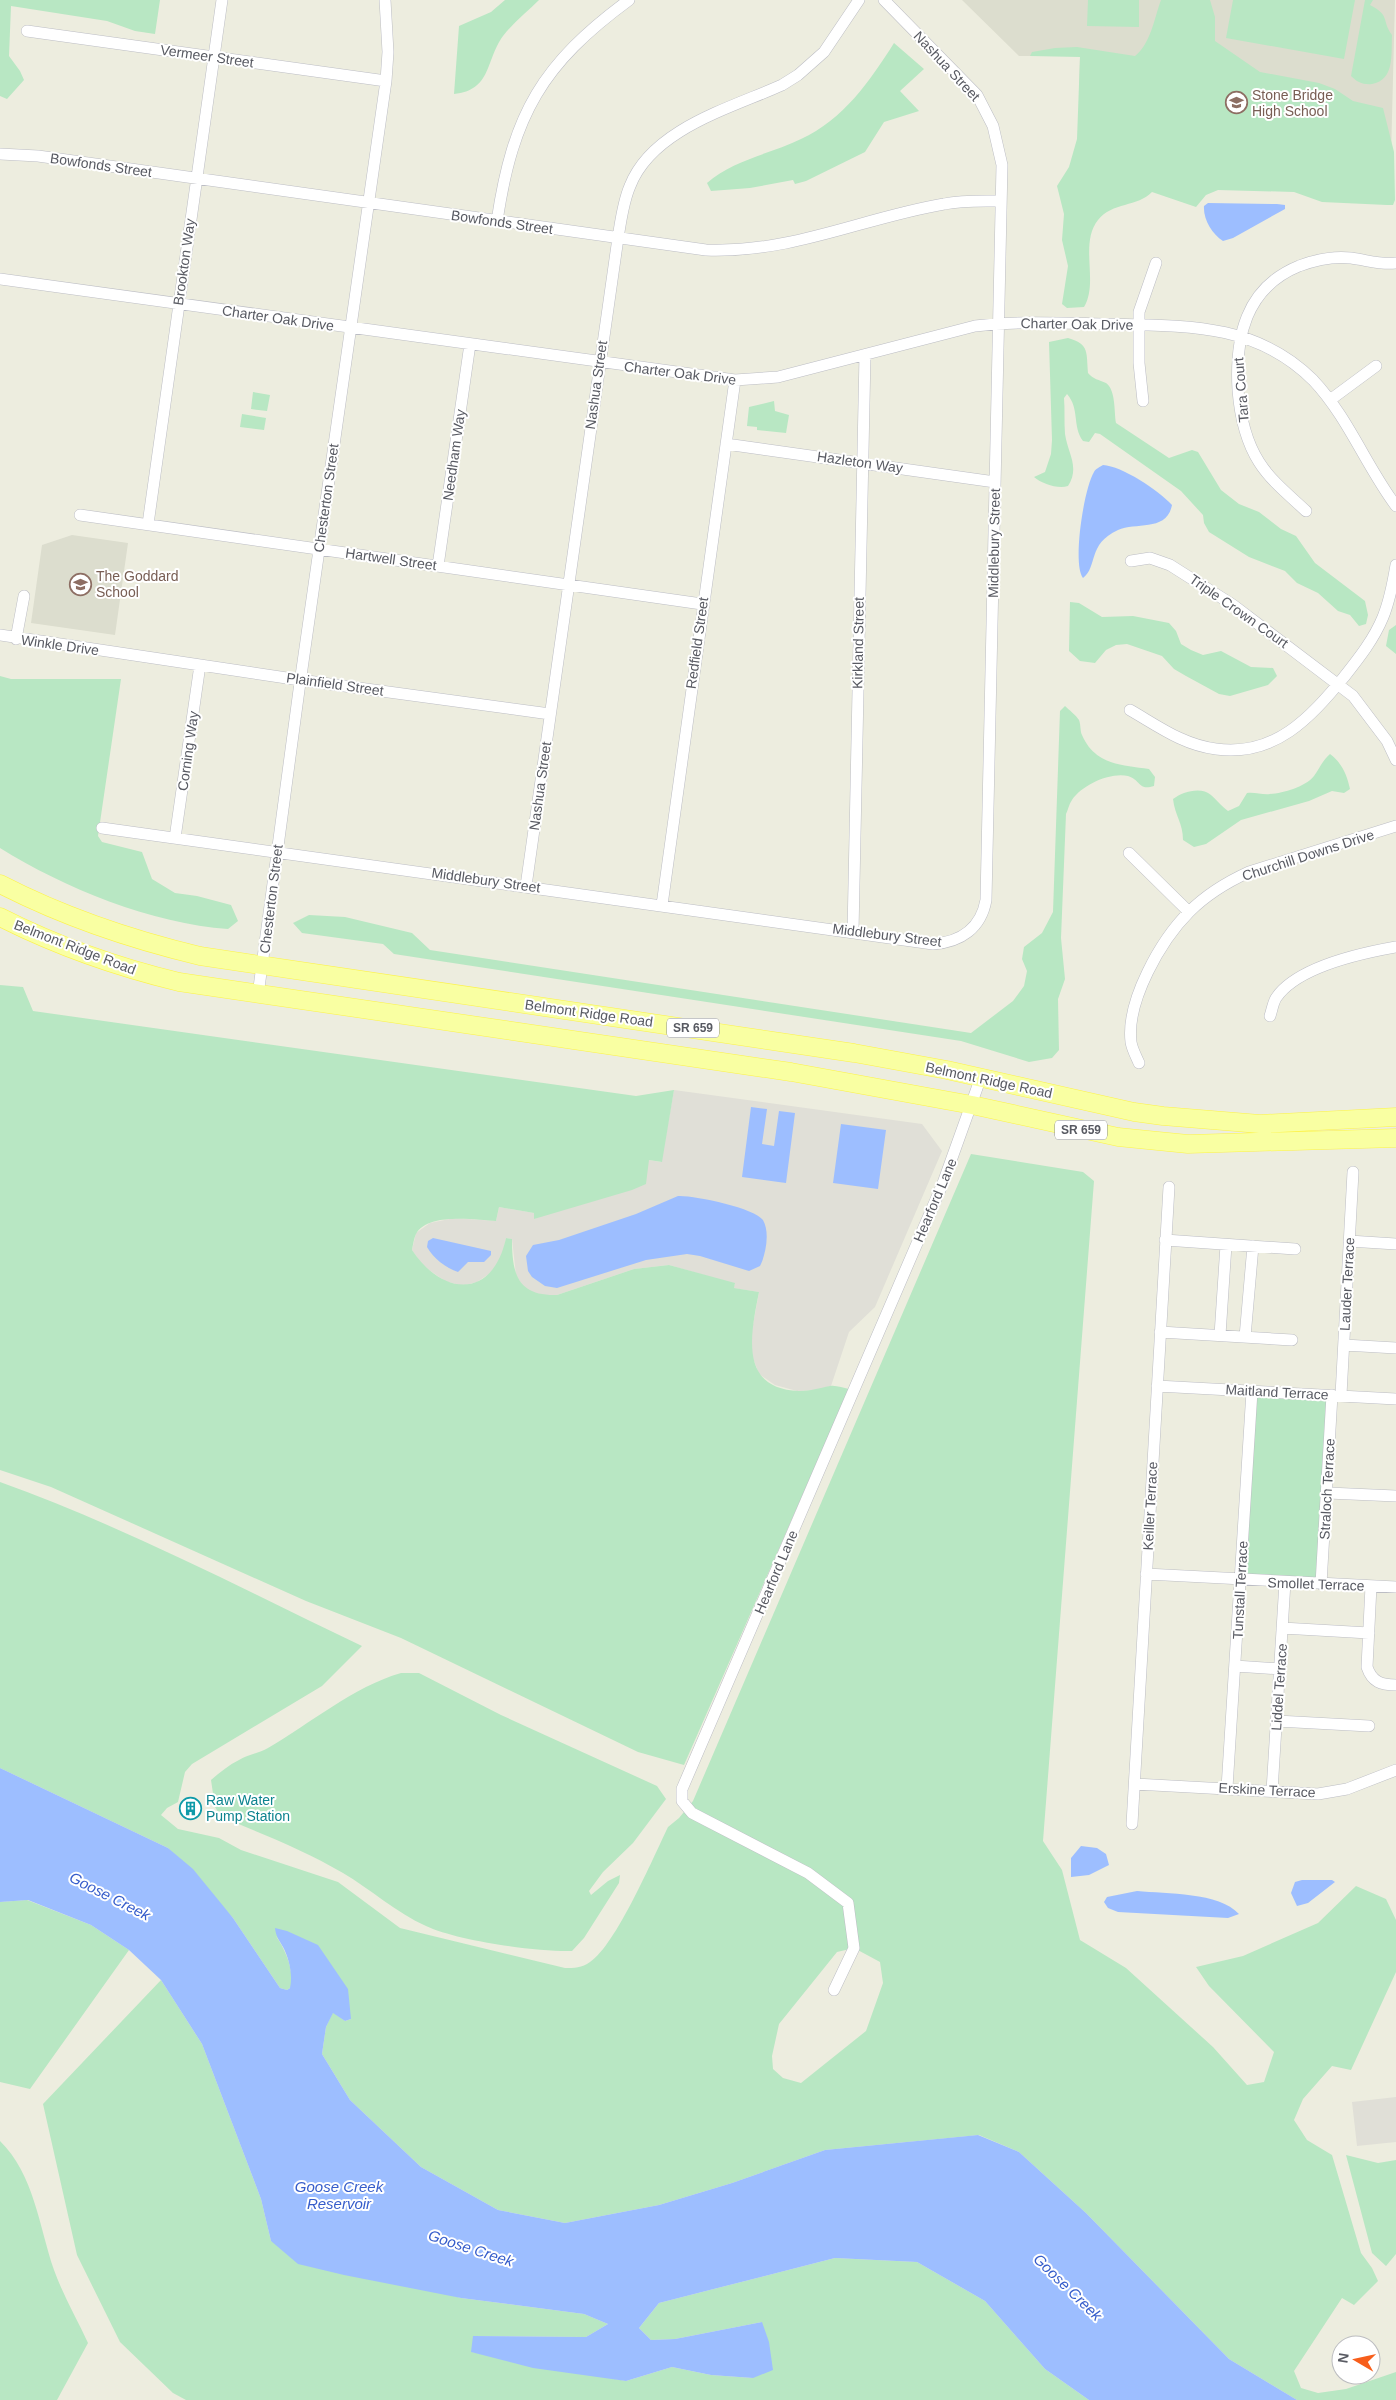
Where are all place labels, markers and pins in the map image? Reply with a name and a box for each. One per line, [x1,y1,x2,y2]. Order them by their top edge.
place label: Stone Bridge High School [1252,87,1333,119]
school or university icon: Stone Bridge High School [1224,91,1248,115]
place label: The Goddard School [96,568,179,600]
school or university icon: The Goddard School [68,572,92,596]
place label: Raw Water Pump Station [206,1792,290,1824]
building icon: Raw Water Pump Station [178,1796,202,1820]

